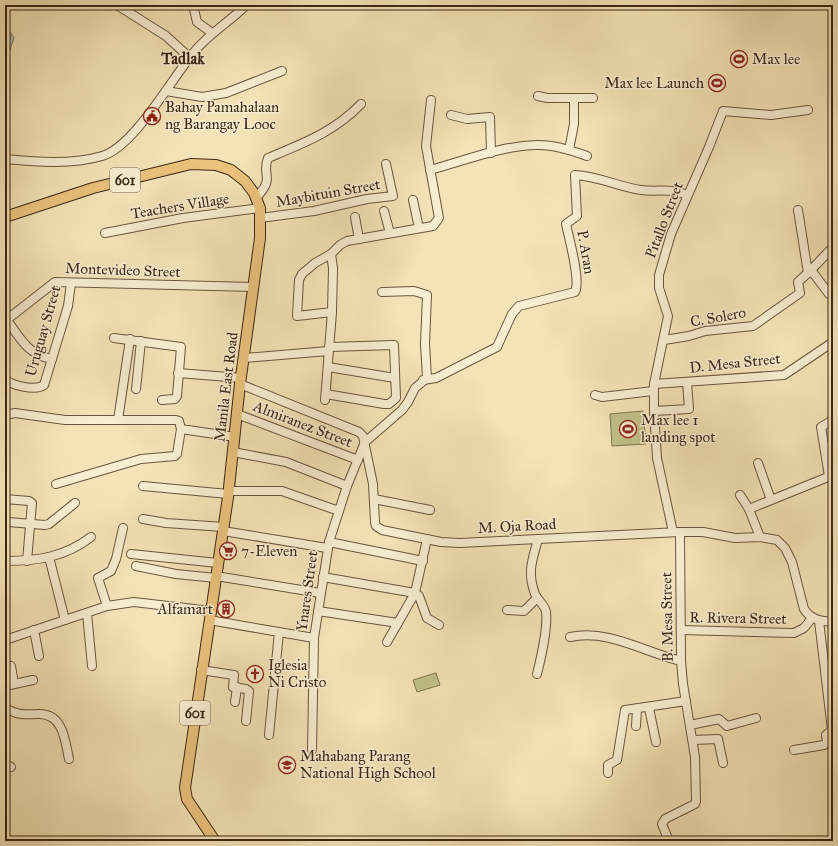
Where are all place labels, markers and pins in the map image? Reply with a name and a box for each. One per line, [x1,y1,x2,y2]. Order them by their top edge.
sports icon: Max lee [729,49,749,69]
place label: Max lee [752,50,800,68]
sports icon: Max lee Launch [707,73,727,93]
place label: Max lee Launch [604,74,705,92]
place label: Bahay Pamahalaan ng Barangay Looc [165,98,279,133]
public building icon: Bahay Pamahalaan ng Barangay Looc [142,106,162,126]
place label: Max lee 1 landing spot [641,411,716,446]
sports icon: Max lee 1 landing spot [618,419,638,439]
supermarket icon: 7-Eleven [218,541,238,561]
place label: 7-Eleven [241,542,297,560]
building icon: Alfamart [216,599,236,619]
place label: Alfamart [157,600,214,618]
place label: Iglesia Ni Cristo [268,656,327,691]
church icon: Iglesia Ni Cristo [245,664,265,684]
place label: Mahabang Parang National High School [300,747,437,782]
school or university icon: Mahabang Parang National High School [277,755,297,775]

